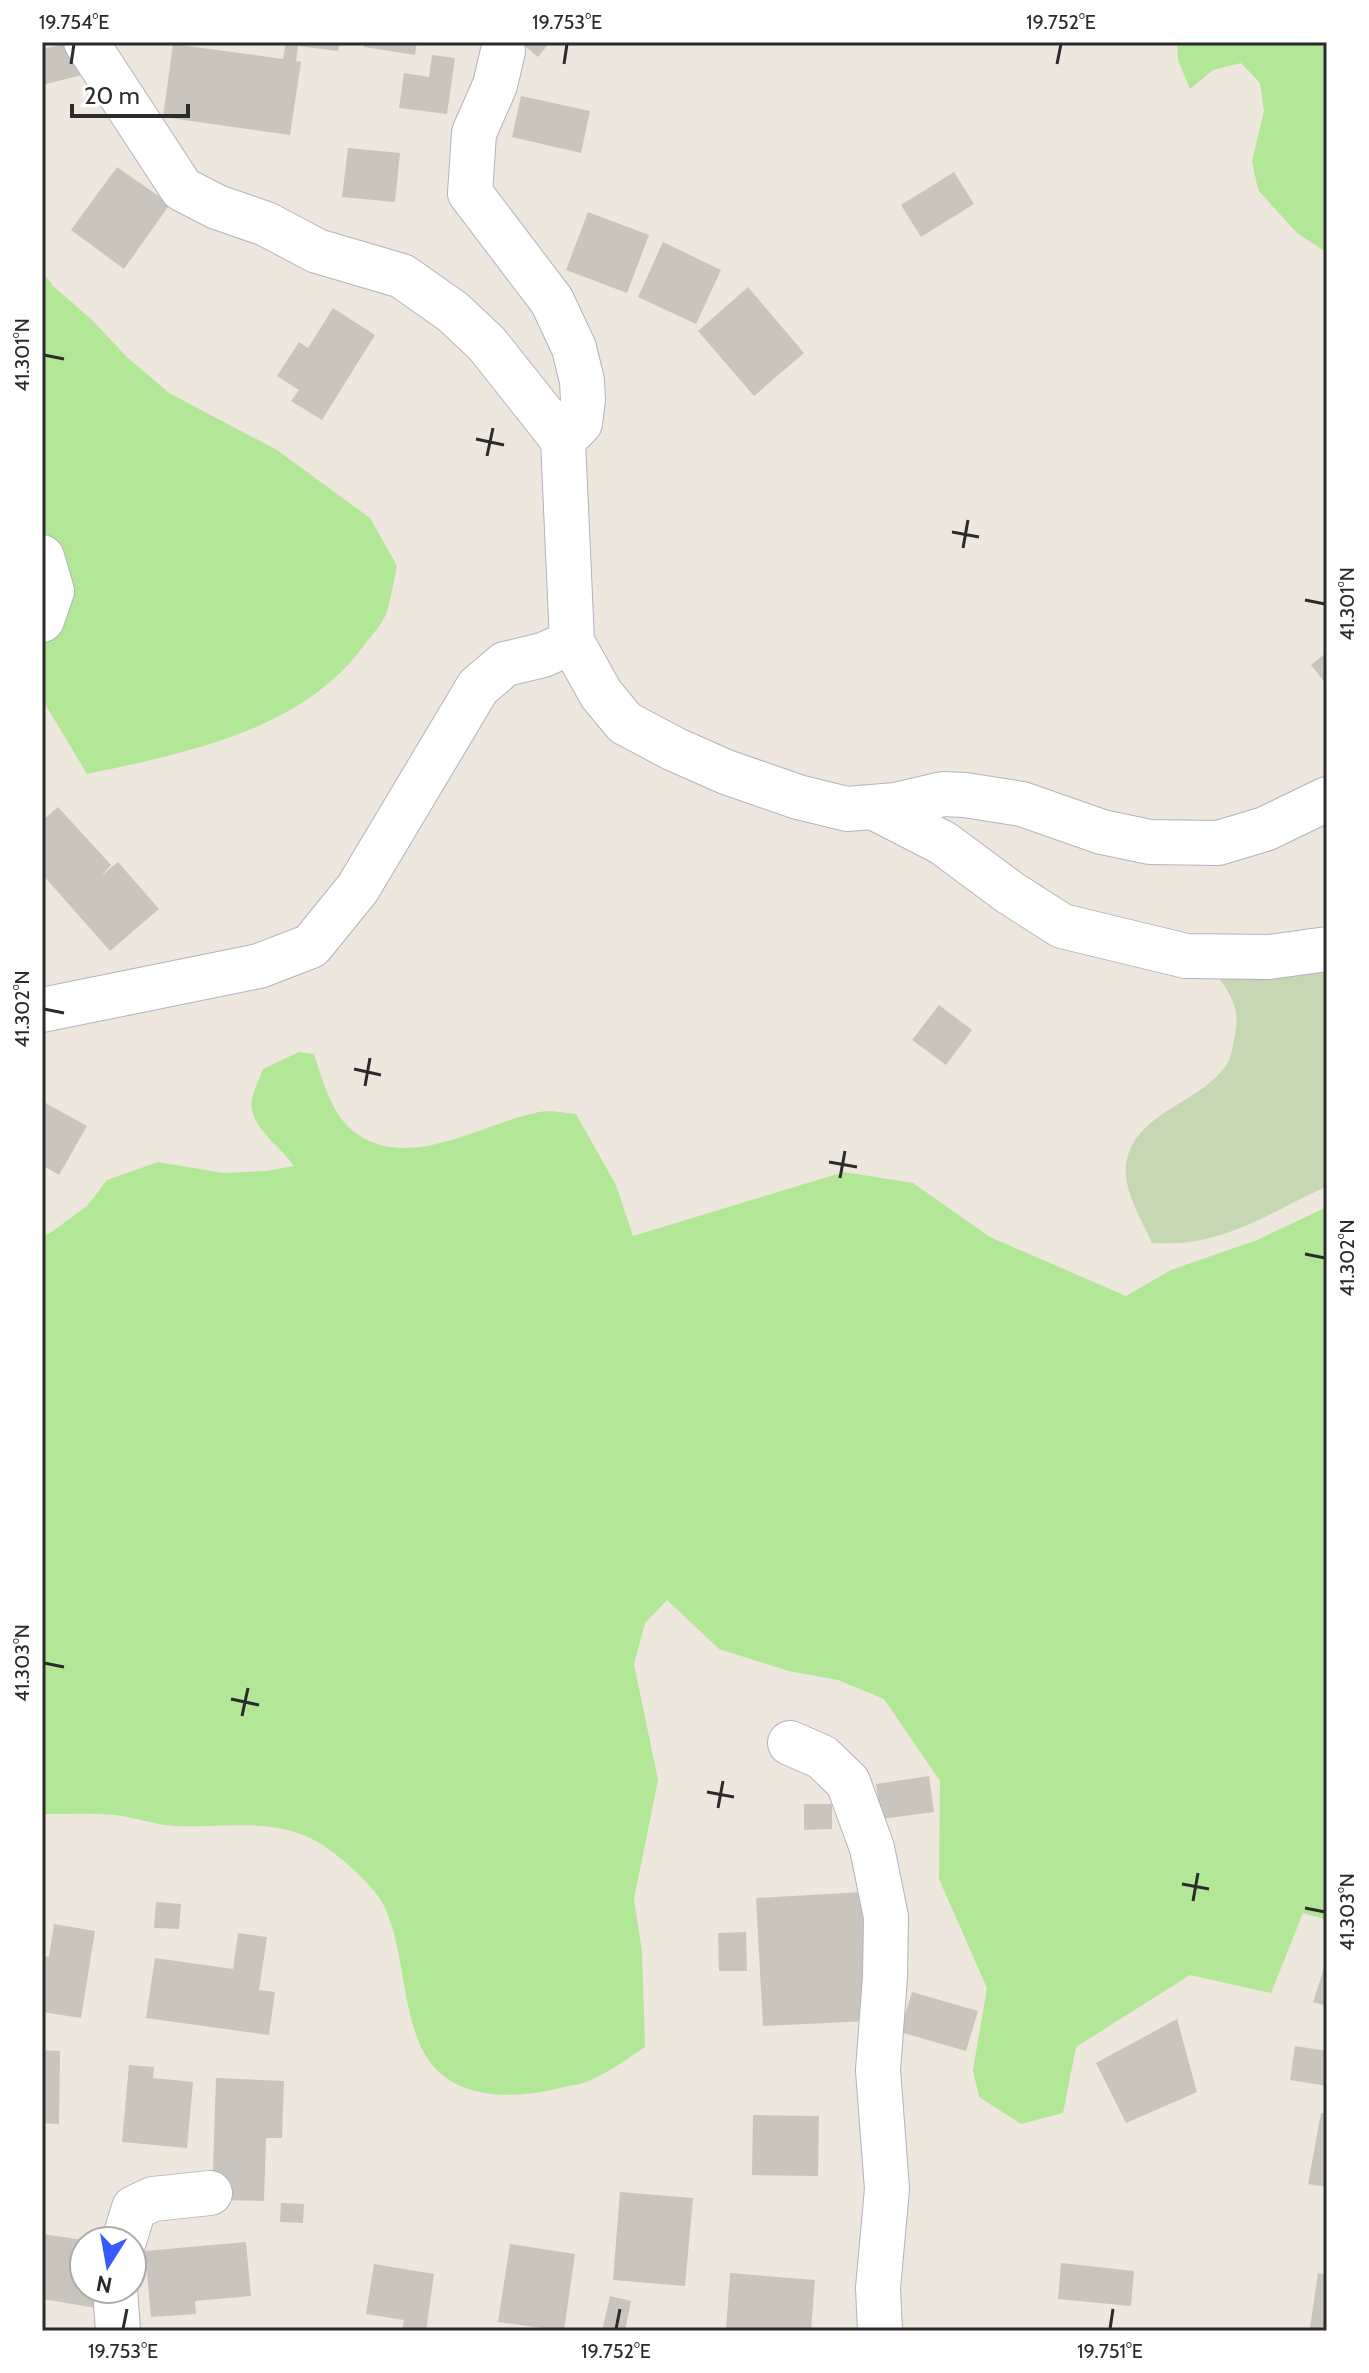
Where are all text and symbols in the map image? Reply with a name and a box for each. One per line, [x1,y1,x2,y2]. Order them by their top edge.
text: 19.754°E [39,10,109,34]
text: 19.753°E [532,10,602,34]
text: 19.752°E [1026,10,1096,34]
scale bar [72,68,188,118]
text: 20 m [84,81,140,110]
text: 41.301°N [10,318,34,392]
text: 41.301°N [1335,567,1359,641]
text: 41.302°N [10,970,34,1048]
text: 41.302°N [1335,1219,1359,1297]
text: 41.303°N [10,1624,34,1702]
text: 41.303°N [1335,1873,1359,1951]
north arrow [68,2225,148,2305]
text: N [94,2269,114,2299]
text: 19.753°E [88,2339,158,2363]
text: 19.752°E [581,2339,651,2363]
text: 19.751°E [1077,2339,1143,2363]

